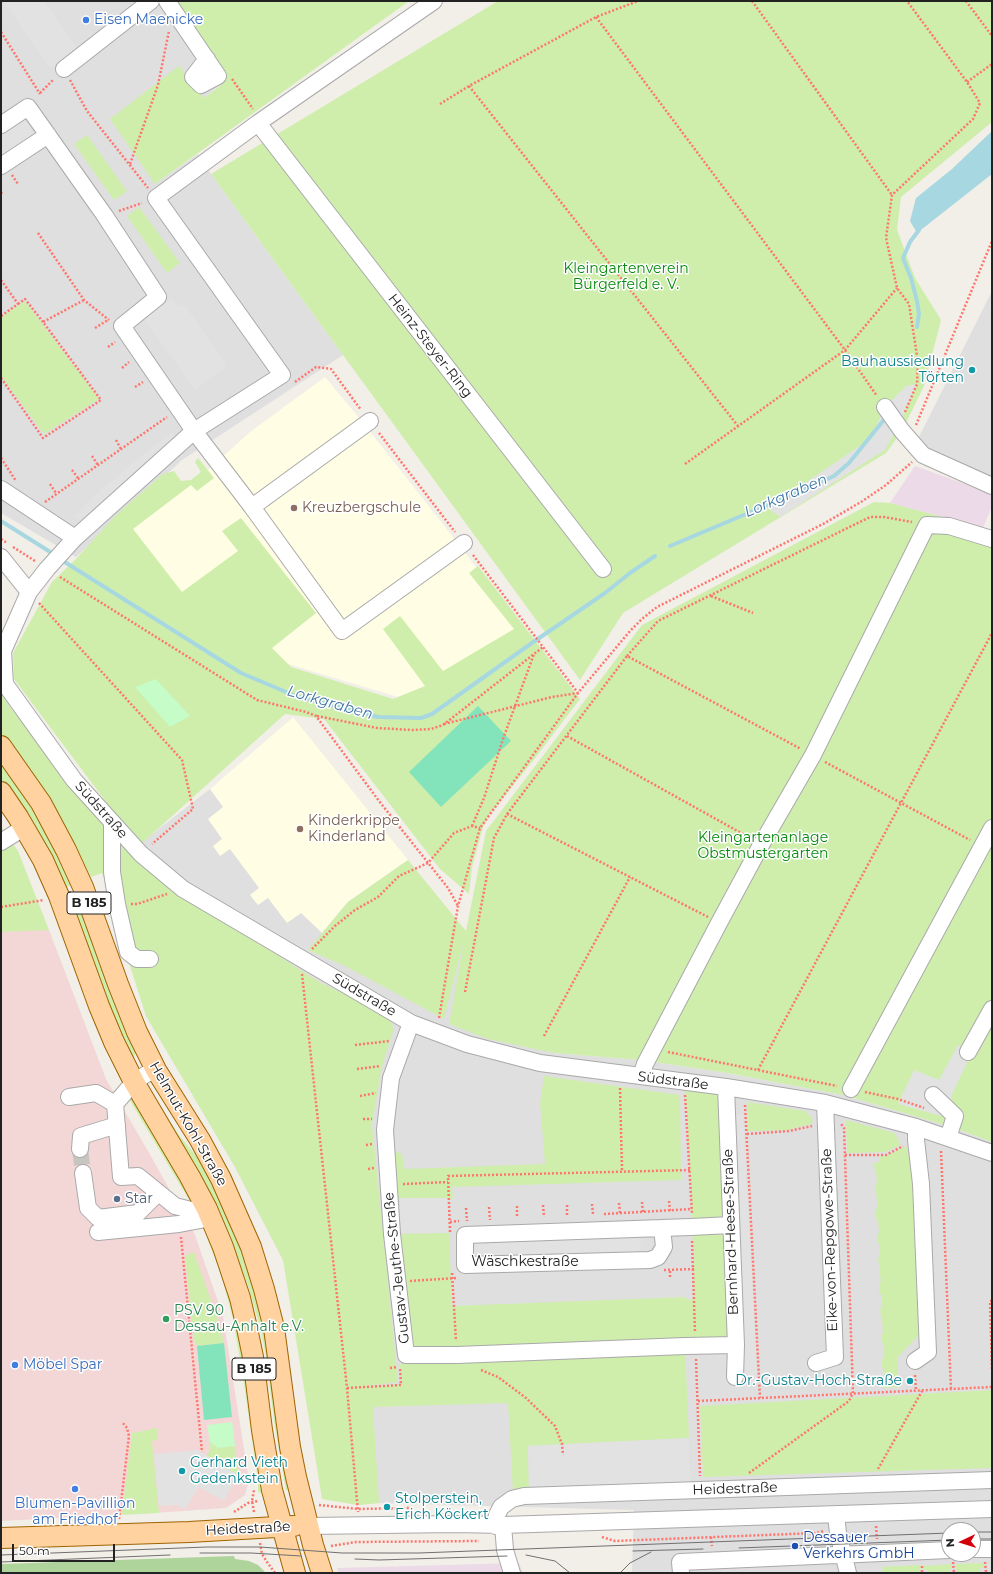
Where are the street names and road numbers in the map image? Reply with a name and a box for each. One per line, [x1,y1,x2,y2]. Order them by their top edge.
street label: Heinz-Steyer-Ring [384,291,476,401]
street label: Südstraße [71,778,131,842]
road number: B 185 [67,892,111,914]
street label: Südstraße [329,970,399,1020]
street label: Helmut-Kohl-Straße [146,1059,230,1189]
street label: Südstraße [637,1068,709,1094]
street label: Eike-von-Repgowe-Straße [818,1148,842,1332]
street label: Bernhard-Heese-Straße [720,1149,742,1315]
street label: Gustav-Jeuthe-Straße [381,1191,413,1345]
street label: Wäschkestraße [471,1254,579,1270]
road number: B 185 [232,1358,276,1380]
street label: Heidestraße [692,1479,778,1499]
street label: Heidestraße [205,1518,291,1540]

